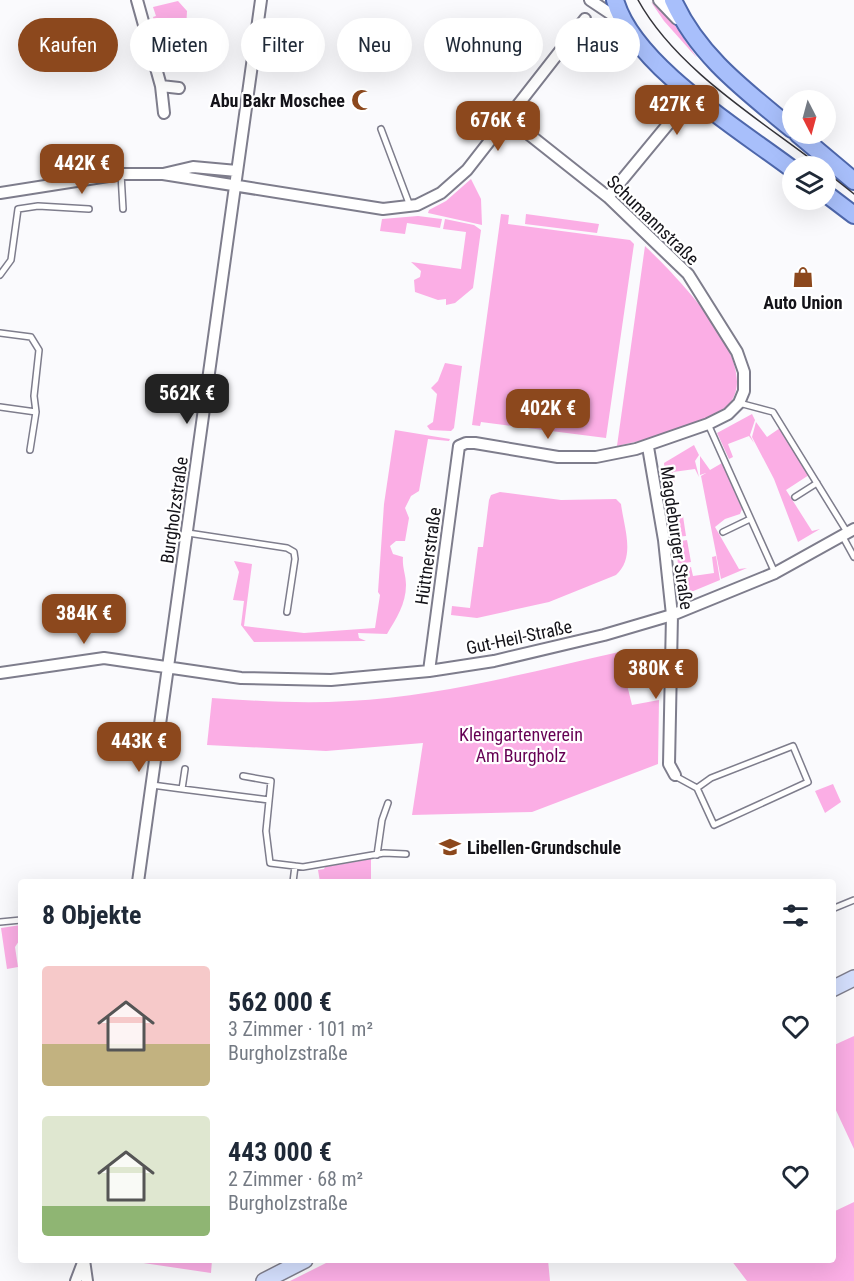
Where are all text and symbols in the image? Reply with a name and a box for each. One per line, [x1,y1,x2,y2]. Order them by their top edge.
chip: Kaufen [18,18,118,72]
chip: Mieten [130,18,229,72]
chip: Filter [241,18,325,72]
chip: Neu [337,18,412,72]
chip: Wohnung [424,18,543,72]
chip: Haus [555,18,640,72]
pin: 427K € [628,85,726,136]
mosque icon: Abu Bakr Moschee [350,88,374,112]
place label: Abu Bakr Moschee [210,90,345,111]
north arrow [782,90,836,144]
map controls [782,90,836,210]
text: 427K € [649,92,705,116]
pin: 676K € [449,101,547,152]
text: 676K € [470,108,526,132]
pin: 442K € [33,144,131,195]
text: 442K € [54,151,110,175]
button: layers [782,156,836,210]
street label: Schumannstraße [603,171,703,269]
shop icon: Auto Union [791,265,815,289]
place label: Auto Union [763,292,843,313]
pin: 562K € [138,374,236,425]
text: 562K € [159,381,215,405]
pin: 402K € [499,389,597,440]
text: 402K € [520,396,576,420]
street label: Burgholzstraße [156,455,192,565]
street label: Magdeburger Straße [657,465,697,611]
street label: Hüttnerstraße [411,506,445,606]
pin: 384K € [35,594,133,645]
text: 384K € [56,601,112,625]
street label: Gut-Heil-Straße [464,616,574,658]
pin: 380K € [607,649,705,700]
text: 380K € [628,656,684,680]
pin: 443K € [90,722,188,773]
park label: Kleingartenverein Am Burgholz [459,724,583,766]
text: 443K € [111,729,167,753]
school or university icon: Libellen-Grundschule [438,835,462,859]
place label: Libellen-Grundschule [467,837,622,858]
icon: filters [779,899,812,932]
text: 8 Objekte [42,900,141,930]
text: 562 000 € [228,987,332,1017]
icon: home [90,990,162,1062]
icon: heart [779,1010,812,1043]
text: 3 Zimmer · 101 m² [228,1017,373,1041]
text: Burgholzstraße [228,1041,348,1065]
text: 443 000 € [228,1137,332,1167]
icon: home [90,1140,162,1212]
icon: heart [779,1160,812,1193]
text: 2 Zimmer · 68 m² [228,1167,363,1191]
text: Burgholzstraße [228,1191,348,1215]

